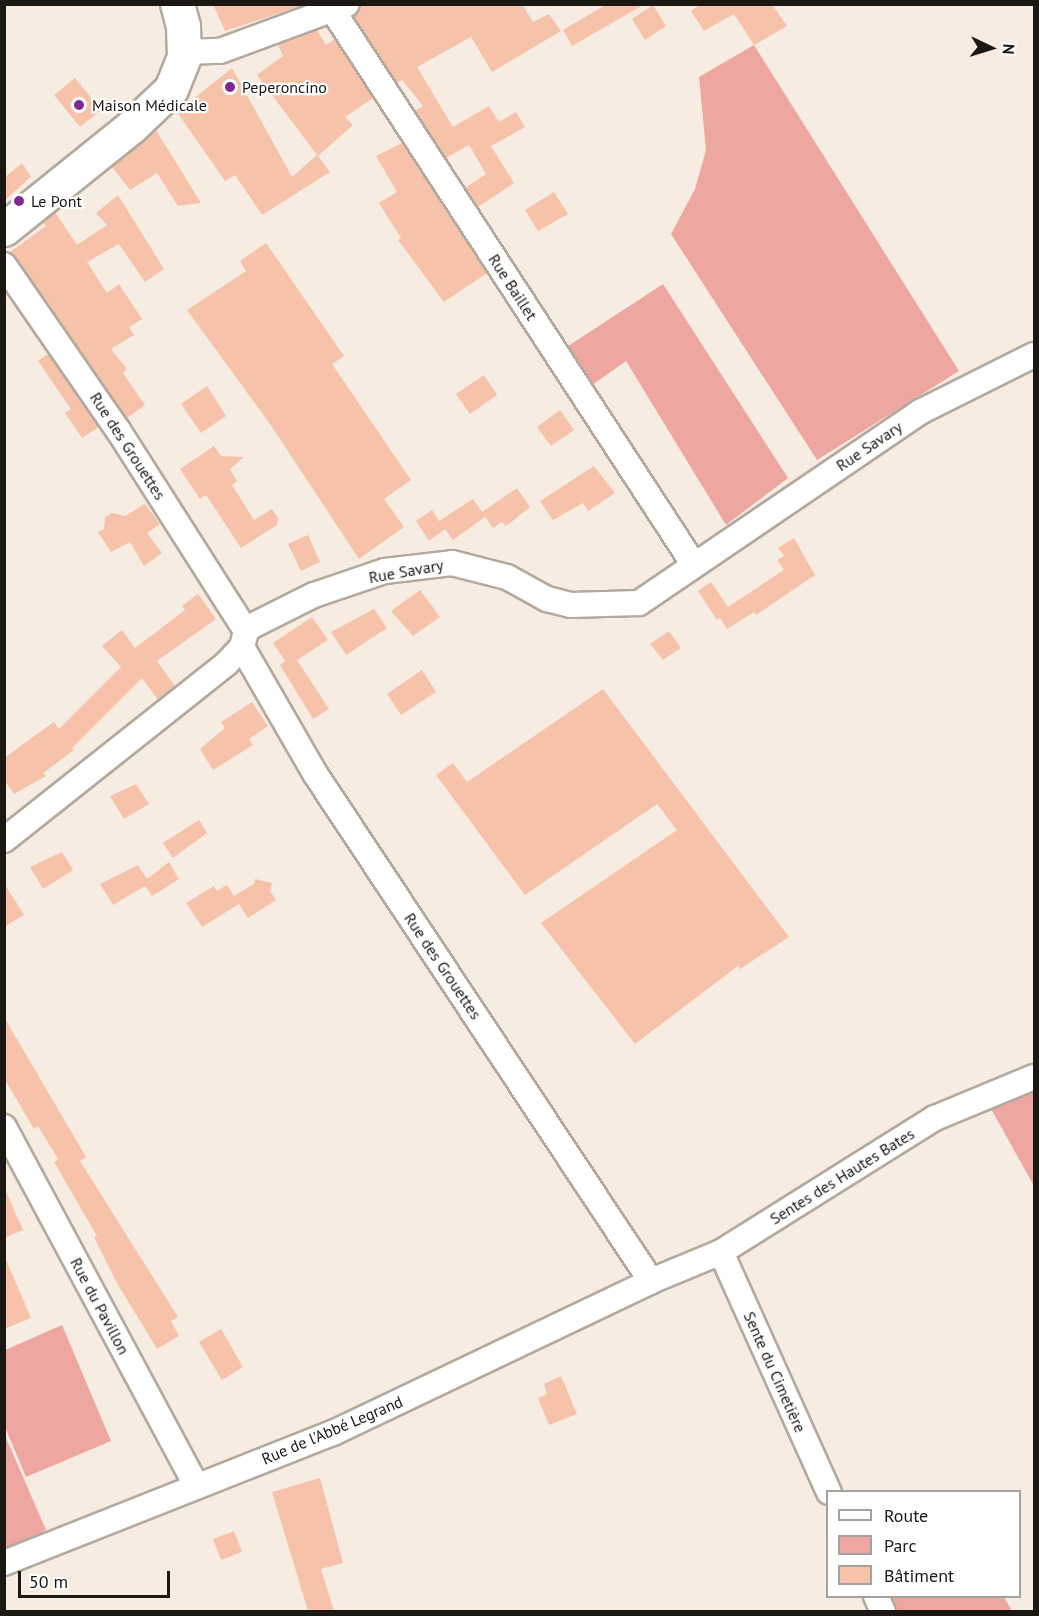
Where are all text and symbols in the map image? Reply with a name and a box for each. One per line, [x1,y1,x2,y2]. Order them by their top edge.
north arrow [961,18,1021,78]
text: N [999,43,1019,55]
place label: Peperoncino [242,77,327,97]
marker: Peperoncino [223,80,237,94]
place label: Maison Médicale [92,95,207,115]
marker: Maison Médicale [70,96,88,114]
place label: Le Pont [31,191,82,211]
marker: Le Pont [12,194,26,208]
street label: Rue Baillet [485,250,541,324]
street label: Rue des Grouettes [86,389,170,503]
street label: Rue Savary [832,417,906,475]
street label: Rue Savary [367,555,445,587]
street label: Rue des Grouettes [400,909,486,1023]
street label: Sentes des Hautes Bates [766,1124,918,1228]
street label: Rue du Pavillon [66,1254,134,1358]
street label: Sente du Cimetière [740,1308,810,1436]
street label: Rue de l'Abbé Legrand [259,1392,405,1468]
legend [826,1490,1021,1598]
text: Route [884,1504,928,1527]
text: Parc [884,1534,917,1557]
scale bar [21,1559,172,1597]
text: Bâtiment [884,1564,954,1587]
text: 50 m [29,1570,68,1593]

